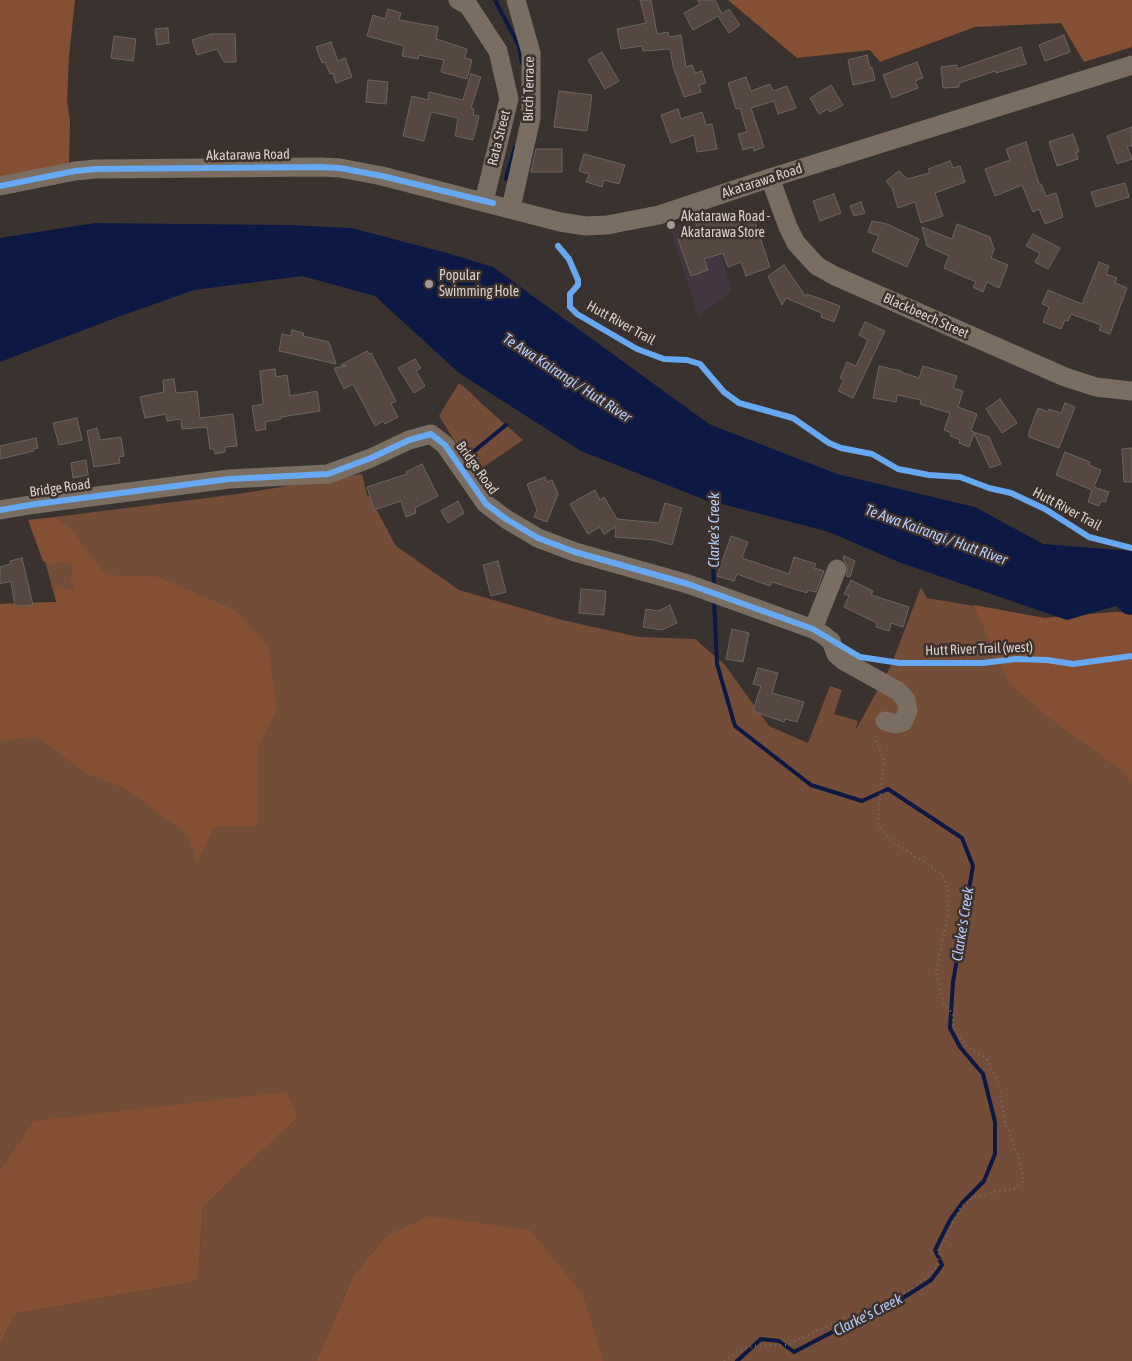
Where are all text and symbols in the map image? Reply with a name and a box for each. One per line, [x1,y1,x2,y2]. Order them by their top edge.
street label: Birch Terrace [520,56,538,122]
street label: Rata Street [484,108,514,168]
street label: Akatarawa Road [206,146,290,164]
street label: Akatarawa Road [720,160,804,202]
place label: Akatarawa Road - Akatarawa Store [681,209,770,242]
marker: Akatarawa Road - Akatarawa Store [665,219,677,231]
place label: Popular Swimming Hole [439,268,519,300]
marker: Popular Swimming Hole [423,278,435,290]
street label: Blackbeech Street [881,290,971,342]
street label: Hutt River Trail [584,297,658,349]
water label: Te Awa Kairangi / Hutt River [499,330,635,426]
street label: Bridge Road [452,438,502,498]
street label: Bridge Road [28,475,92,501]
street label: Hutt River Trail [1030,484,1104,534]
water label: Clarke's Creek [705,492,723,568]
water label: Te Awa Kairangi / Hutt River [862,501,1010,569]
street label: Hutt River Trail (west) [925,639,1033,659]
water label: Clarke's Creek [948,886,978,962]
water label: Clarke's Creek [830,1290,906,1340]

